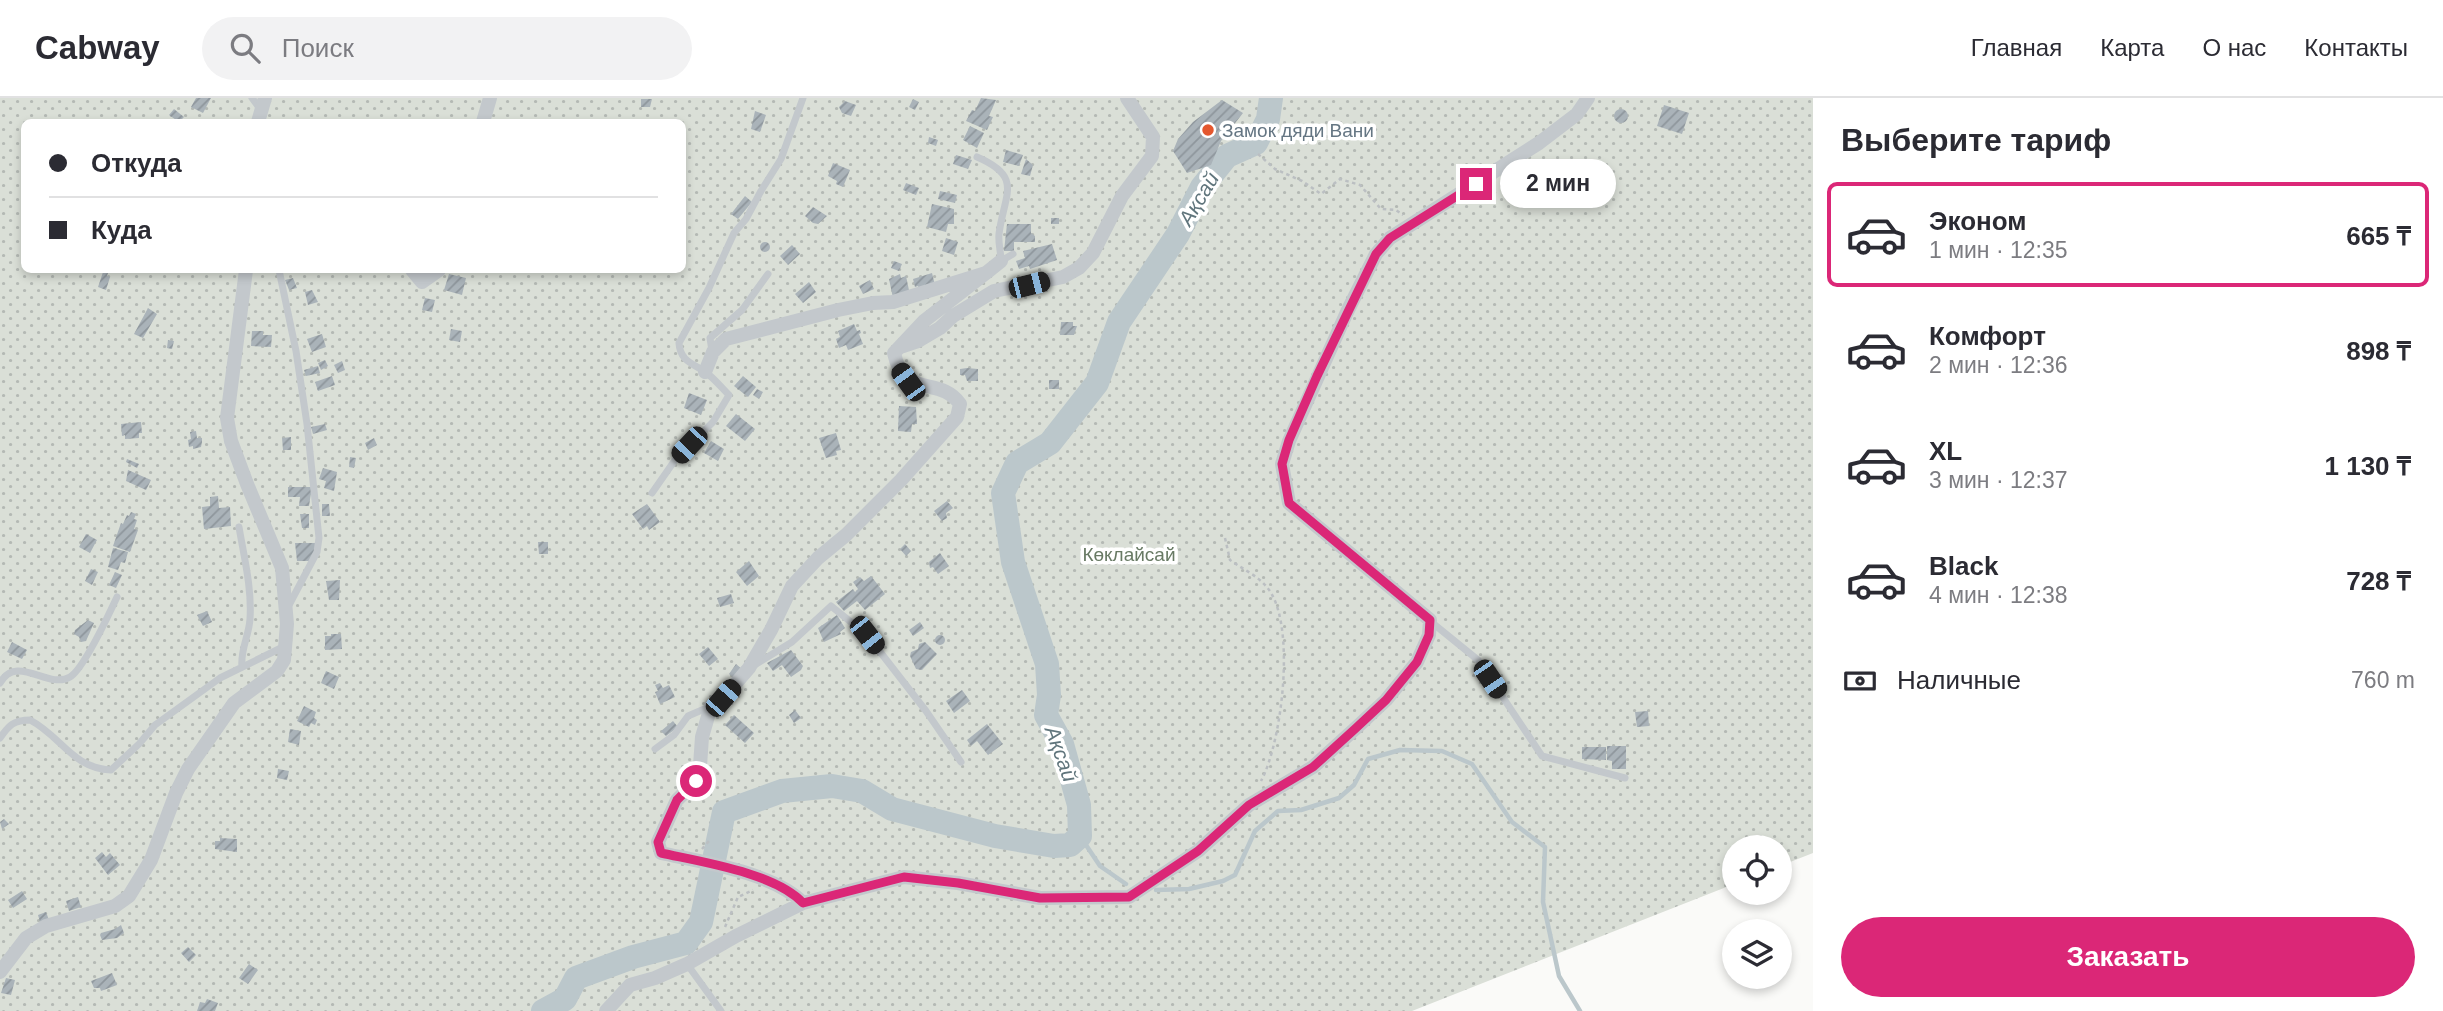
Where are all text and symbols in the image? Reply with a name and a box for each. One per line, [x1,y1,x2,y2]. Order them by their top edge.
search box [202,17,692,80]
text: Cabway [35,29,160,66]
icon: search [226,29,264,67]
text: Поиск [282,33,354,63]
text: Главная [1971,34,2062,61]
text: Карта [2100,34,2164,61]
text: О нас [2202,34,2266,61]
text: Контакты [2304,34,2408,61]
place label: Замок дяди Вани [1222,120,1374,141]
marker: Замок дяди Вани [1200,122,1216,138]
text: Выберите тариф [1841,122,2111,158]
text: Откуда [91,148,182,178]
callout: 2 мин [1500,160,1616,208]
water label: Ақсай [1173,168,1223,231]
route end [1460,168,1492,200]
text: 2 мин [1526,170,1590,196]
icon: car [1845,203,1908,266]
text: Эконом [1929,206,2027,236]
text: Куда [91,215,152,245]
text: 665 ₸ [2346,221,2411,251]
text: 1 мин · 12:35 [1929,237,2068,263]
car [1007,270,1052,300]
icon: car [1845,318,1908,381]
text: Комфорт [1929,321,2046,351]
text: 898 ₸ [2346,336,2411,366]
text: 2 мин · 12:36 [1929,352,2068,378]
car [888,359,929,405]
car [667,422,712,468]
icon: car [1845,433,1908,496]
text: XL [1929,436,1962,466]
text: 1 130 ₸ [2325,451,2411,481]
text: 3 мин · 12:37 [1929,467,2068,493]
park label: Көклайсай [1082,544,1176,565]
icon: car [1845,548,1908,611]
text: Black [1929,551,1998,581]
text: 728 ₸ [2346,566,2411,596]
text: 4 мин · 12:38 [1929,582,2068,608]
car [846,612,889,658]
car [1470,656,1511,702]
icon: cash [1841,662,1879,700]
text: Наличные [1897,665,2021,695]
text: 760 m [2351,667,2415,693]
car [702,675,745,721]
water label: Ақсай [1040,721,1082,785]
route start [680,765,712,797]
map controls [1722,835,1792,989]
button: locate [1722,835,1792,905]
button: Заказать [1841,917,2415,997]
button: layers [1722,919,1792,989]

